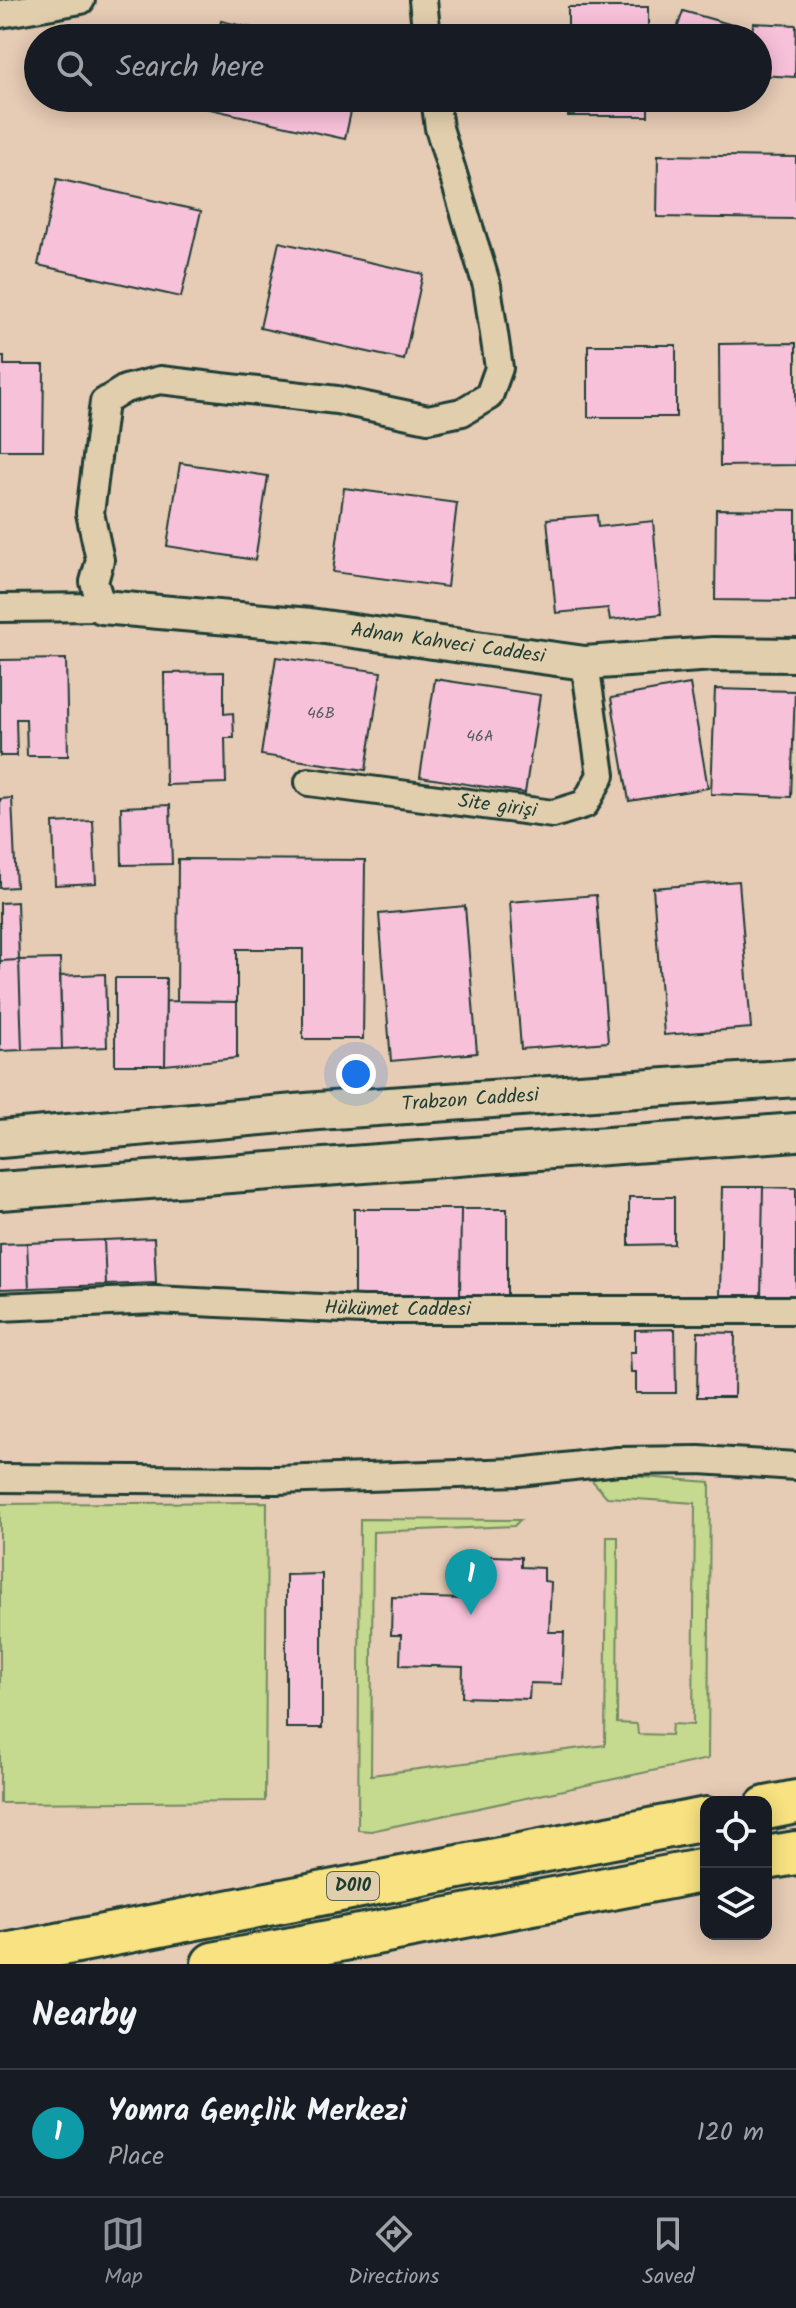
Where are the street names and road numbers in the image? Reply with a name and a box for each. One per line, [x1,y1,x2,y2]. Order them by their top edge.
street label: Adnan Kahveci Caddesi [349,615,548,673]
street label: Site girişi [456,786,540,828]
street label: Trabzon Caddesi [401,1080,541,1121]
street label: Hükümet Caddesi [324,1292,472,1326]
road number: D010 [327,1872,379,1900]

